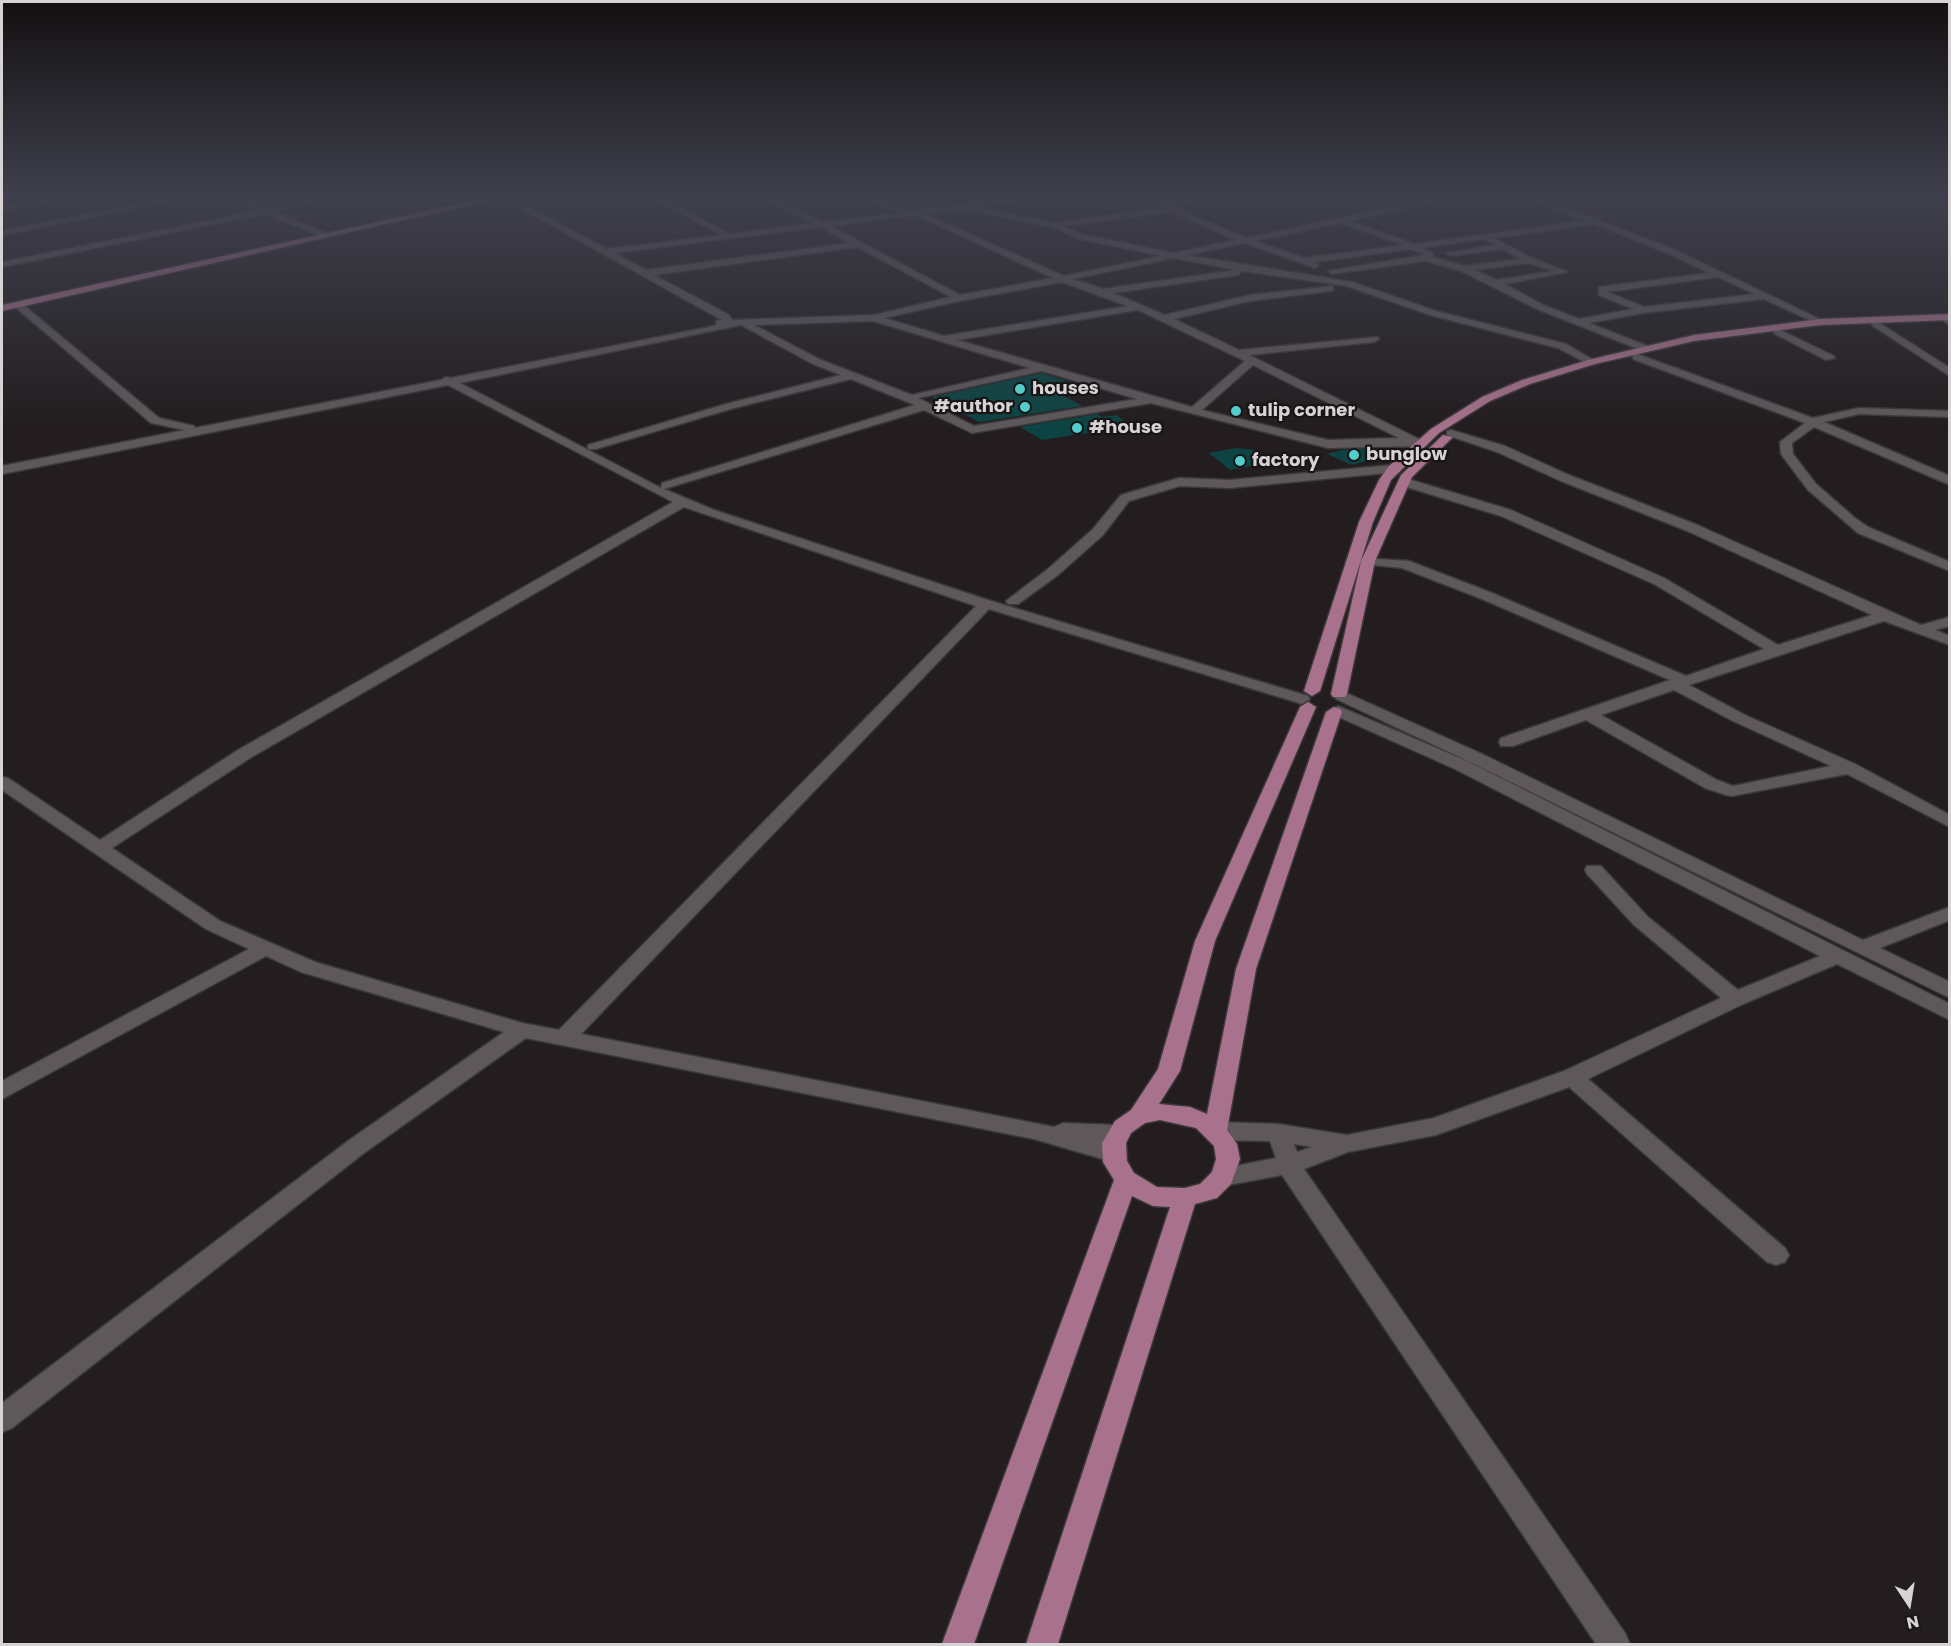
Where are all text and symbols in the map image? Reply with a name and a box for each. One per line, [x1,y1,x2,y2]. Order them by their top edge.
place label: houses [1032,378,1099,400]
marker: houses [1013,382,1027,396]
place label: #author [934,396,1013,418]
marker: #author [1018,400,1032,414]
place label: tulip corner [1248,400,1355,422]
marker: tulip corner [1229,404,1243,418]
place label: #house [1089,417,1162,439]
marker: #house [1070,421,1084,435]
place label: bunglow [1366,444,1447,466]
marker: bunglow [1347,448,1361,462]
place label: factory [1252,450,1319,472]
marker: factory [1233,454,1247,468]
north arrow [1879,1574,1939,1634]
text: N [1905,1610,1921,1635]

